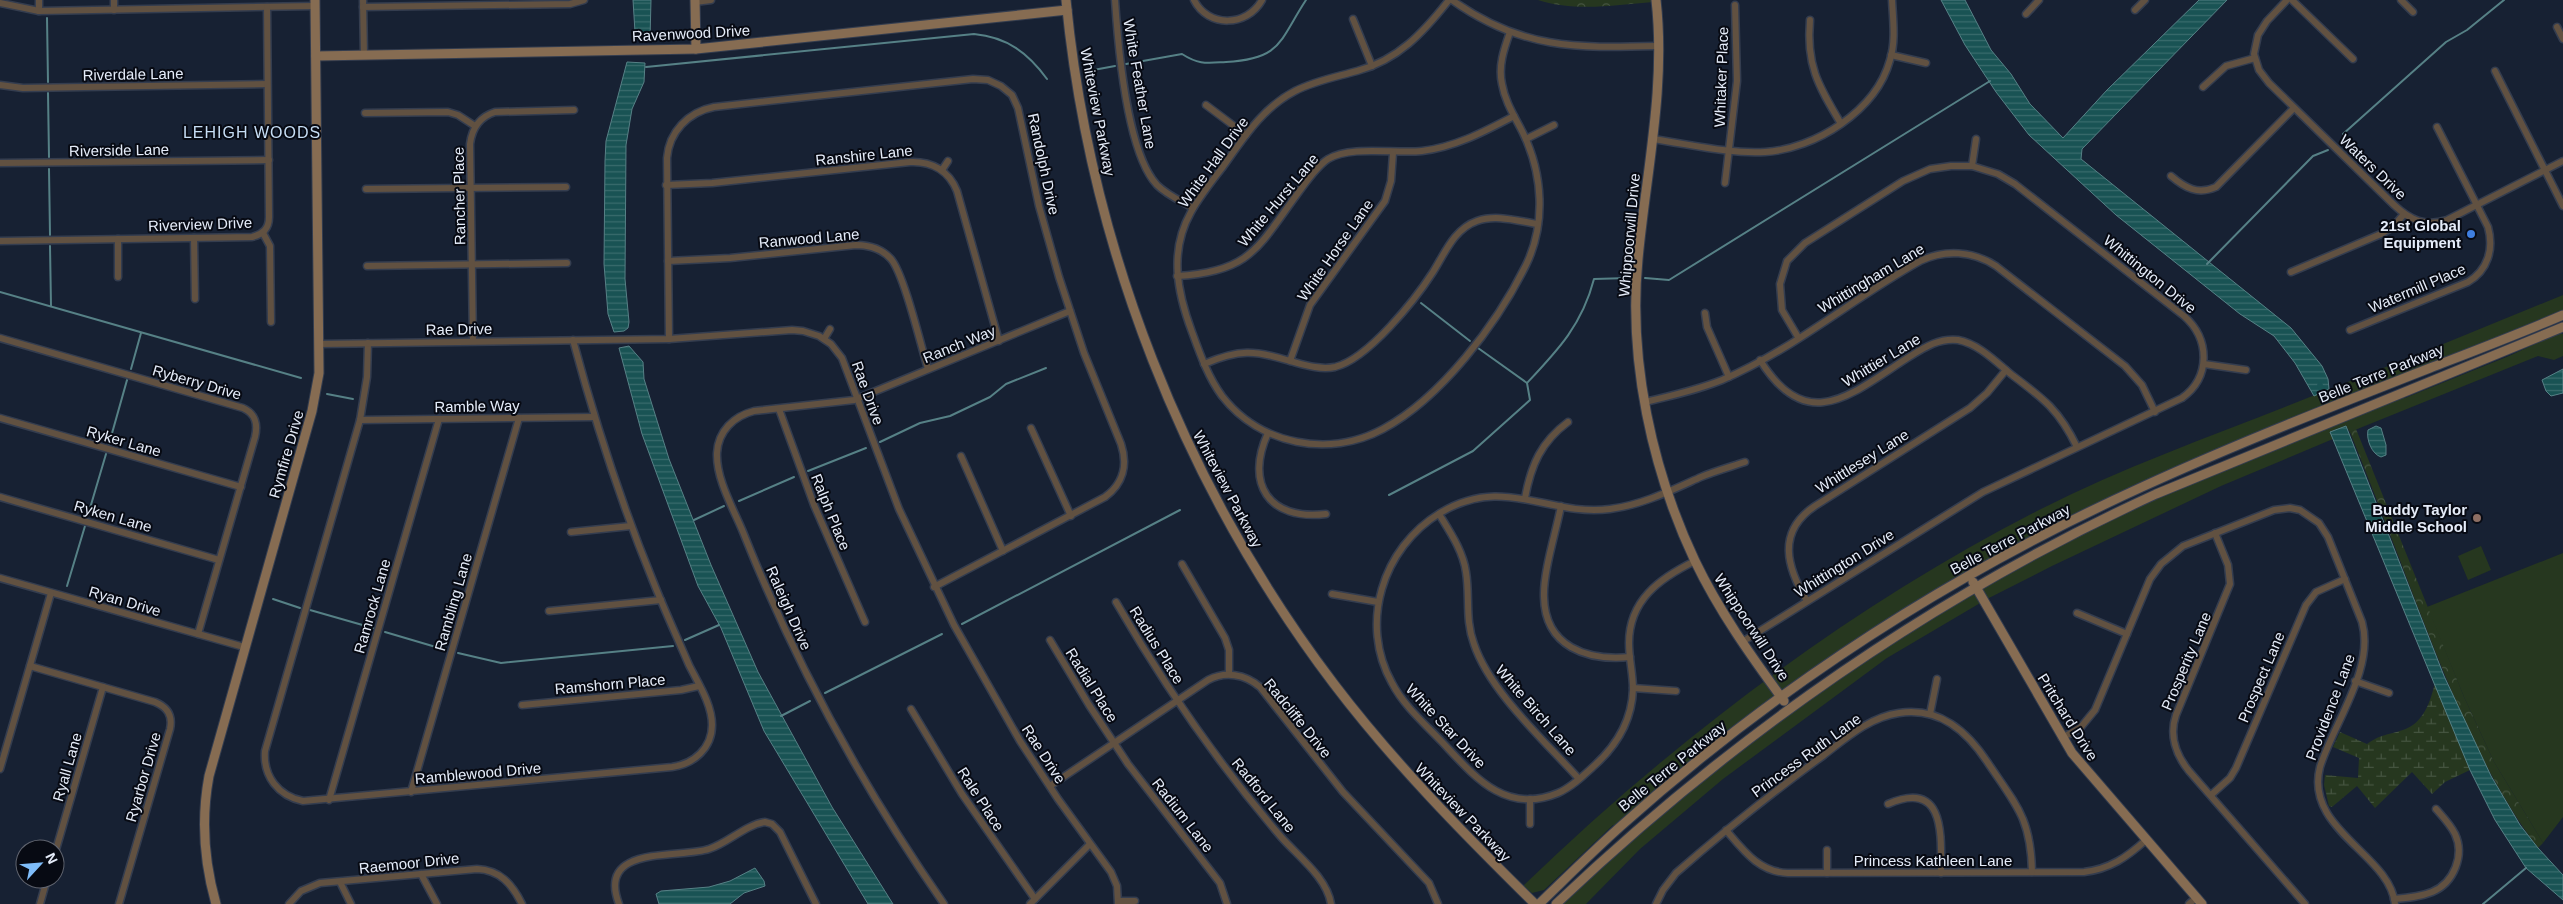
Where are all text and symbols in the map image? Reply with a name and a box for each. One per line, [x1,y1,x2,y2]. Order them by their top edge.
street label: White Feather Lane [1120,18,1160,150]
street label: Ravenwood Drive [631,21,751,45]
street label: Whitaker Place [1711,26,1731,128]
street label: Whiteview Parkway [1077,47,1119,178]
street label: Riverdale Lane [82,65,184,83]
street label: Randolph Drive [1025,112,1063,216]
street label: White Hall Drive [1175,114,1251,210]
district label: LEHIGH WOODS [183,124,321,141]
street label: Waters Drive [2336,131,2410,203]
street label: Riverside Lane [69,141,169,159]
street label: Ranshire Lane [815,141,913,169]
street label: Rancher Place [450,147,468,245]
street label: White Hurst Lane [1234,150,1322,250]
street label: Whippoorwill Drive [1615,172,1643,298]
street label: White Horse Lane [1294,196,1376,304]
street label: Riverview Drive [148,214,252,234]
place label: 21st Global Equipment [2380,217,2461,251]
street label: Ranwood Lane [758,225,860,251]
marker: 21st Global Equipment [2465,228,2477,240]
street label: Whittington Drive [2100,231,2200,317]
street label: Whittingham Lane [1815,240,1927,316]
street label: Watermill Place [2366,260,2468,316]
street label: Rae Drive [426,320,492,338]
street label: Ranch Way [920,322,998,366]
street label: Whittier Lane [1839,330,1923,390]
street label: Belle Terre Parkway [2316,340,2446,406]
street label: Rae Drive [849,359,887,427]
street label: Ryberry Drive [151,361,243,403]
street label: Ramble Way [434,397,520,415]
street label: Rymfire Drive [265,408,307,500]
street label: Ryker Lane [85,422,163,460]
street label: Whittlesey Lane [1812,426,1912,496]
street label: Whiteview Parkway [1190,428,1266,551]
street label: Ralph Place [808,471,854,553]
street label: Ryken Lane [72,497,154,535]
street label: Belle Terre Parkway [1947,500,2073,578]
place label: Buddy Taylor Middle School [2365,501,2467,535]
marker: Buddy Taylor Middle School [2471,512,2483,524]
street label: Whittington Drive [1791,526,1897,600]
street label: Rambling Lane [431,551,475,653]
street label: Ramrock Lane [350,557,394,655]
street label: Raleigh Drive [763,563,815,653]
street label: Whippoorwill Drive [1711,570,1793,684]
street label: Ryan Drive [87,583,163,619]
street label: Radius Place [1126,603,1188,687]
street label: Prosperity Lane [2158,609,2214,713]
street label: Prospect Lane [2234,629,2288,725]
street label: Radial Place [1062,645,1122,725]
street label: Providence Lane [2302,651,2358,763]
street label: White Birch Lane [1492,661,1580,759]
street label: Pritchard Drive [2035,670,2101,764]
street label: Ramshorn Place [554,671,666,697]
street label: Radcliffe Drive [1261,675,1335,761]
street label: White Star Drive [1403,680,1489,772]
street label: Princess Ruth Lane [1748,710,1864,800]
street label: Belle Terre Parkway [1615,717,1729,814]
street label: Rae Drive [1019,721,1069,787]
street label: Ryarbor Drive [122,730,164,824]
street label: Ryall Lane [49,731,85,803]
street label: Radford Lane [1229,754,1299,836]
street label: Ramblewood Drive [414,759,542,787]
street label: Whiteview Parkway [1412,759,1515,865]
street label: Rale Place [954,764,1008,834]
street label: Radium Lane [1149,775,1217,855]
north arrow [15,839,65,889]
street label: Raemoor Drive [358,849,460,877]
text: N [42,850,61,866]
street label: Princess Kathleen Lane [1854,852,2012,869]

